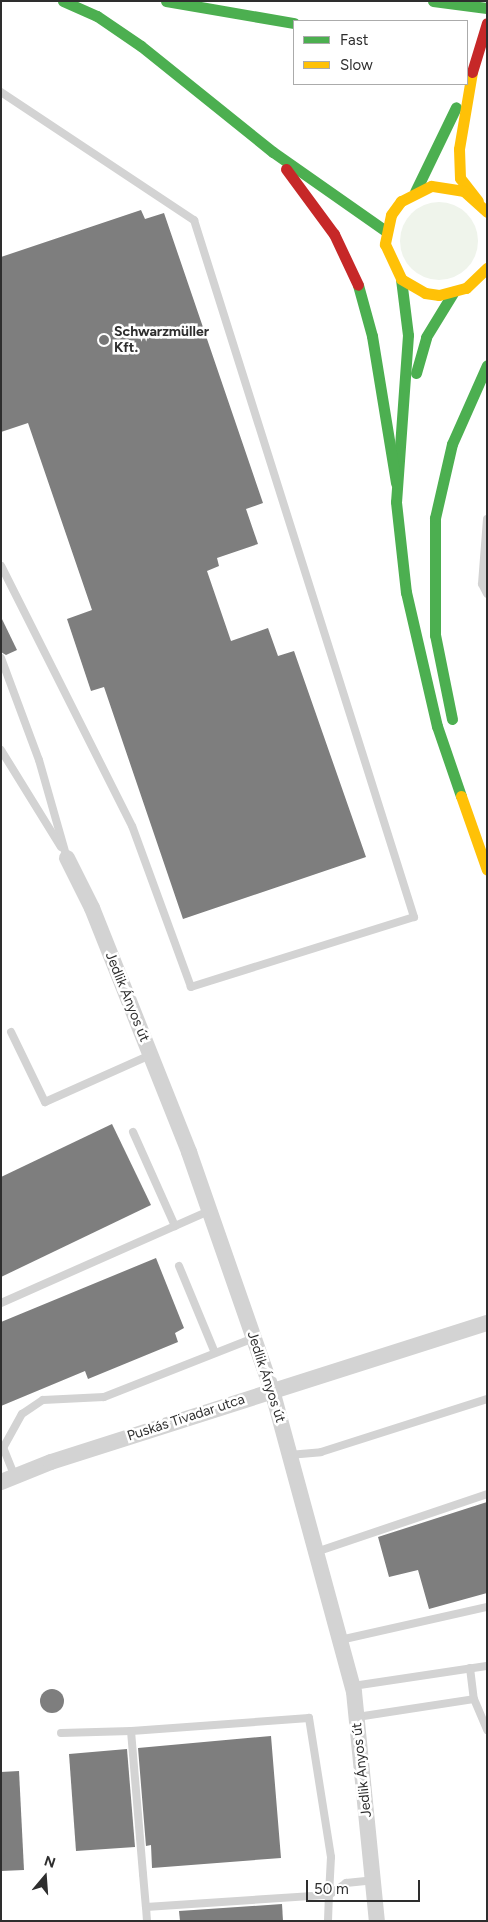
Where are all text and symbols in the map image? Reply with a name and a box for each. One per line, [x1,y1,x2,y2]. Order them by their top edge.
legend [293,20,468,85]
text: Fast [340,31,368,49]
text: Slow [340,56,373,74]
place label: Schwarzmüller Kft. [114,324,209,357]
marker: Schwarzmüller Kft. [98,334,110,346]
street label: Jedlik Ányos út [101,950,153,1044]
street label: Jedlik Ányos út [243,1329,289,1425]
street label: Puskás Tivadar utca [125,1391,247,1445]
street label: Jedlik Ányos út [349,1722,375,1818]
north arrow [20,1852,70,1902]
text: N [42,1852,58,1872]
scale bar [308,1870,422,1902]
text: 50 m [314,1880,349,1898]

